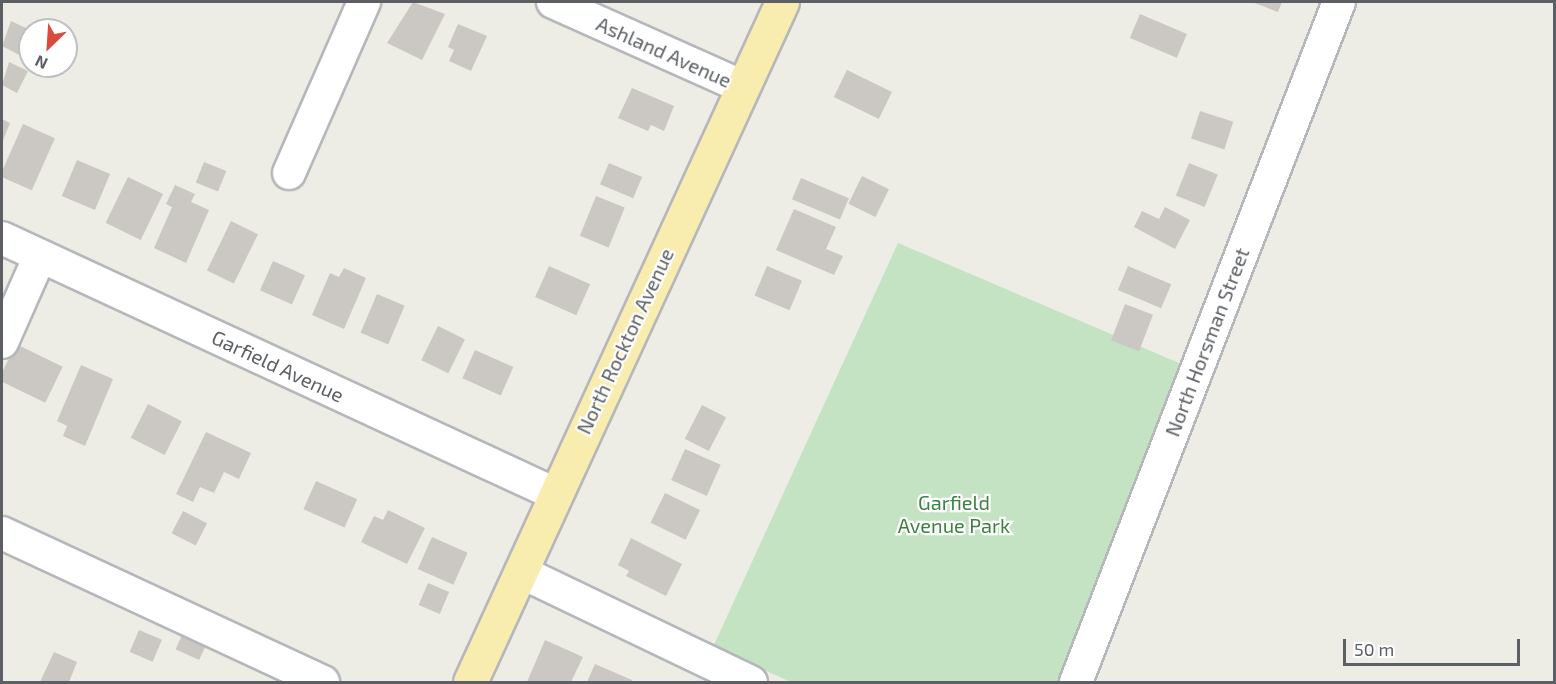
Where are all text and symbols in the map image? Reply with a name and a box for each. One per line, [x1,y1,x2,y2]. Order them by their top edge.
street label: Ashland Avenue [593,11,735,93]
north arrow [18,18,78,78]
text: N [32,52,50,74]
street label: North Rockton Avenue [571,244,679,438]
street label: North Horsman Street [1160,244,1254,440]
street label: Garfield Avenue [208,325,348,407]
park label: Garfield Avenue Park [898,490,1010,537]
scale bar [1346,627,1523,665]
text: 50 m [1354,638,1394,660]

